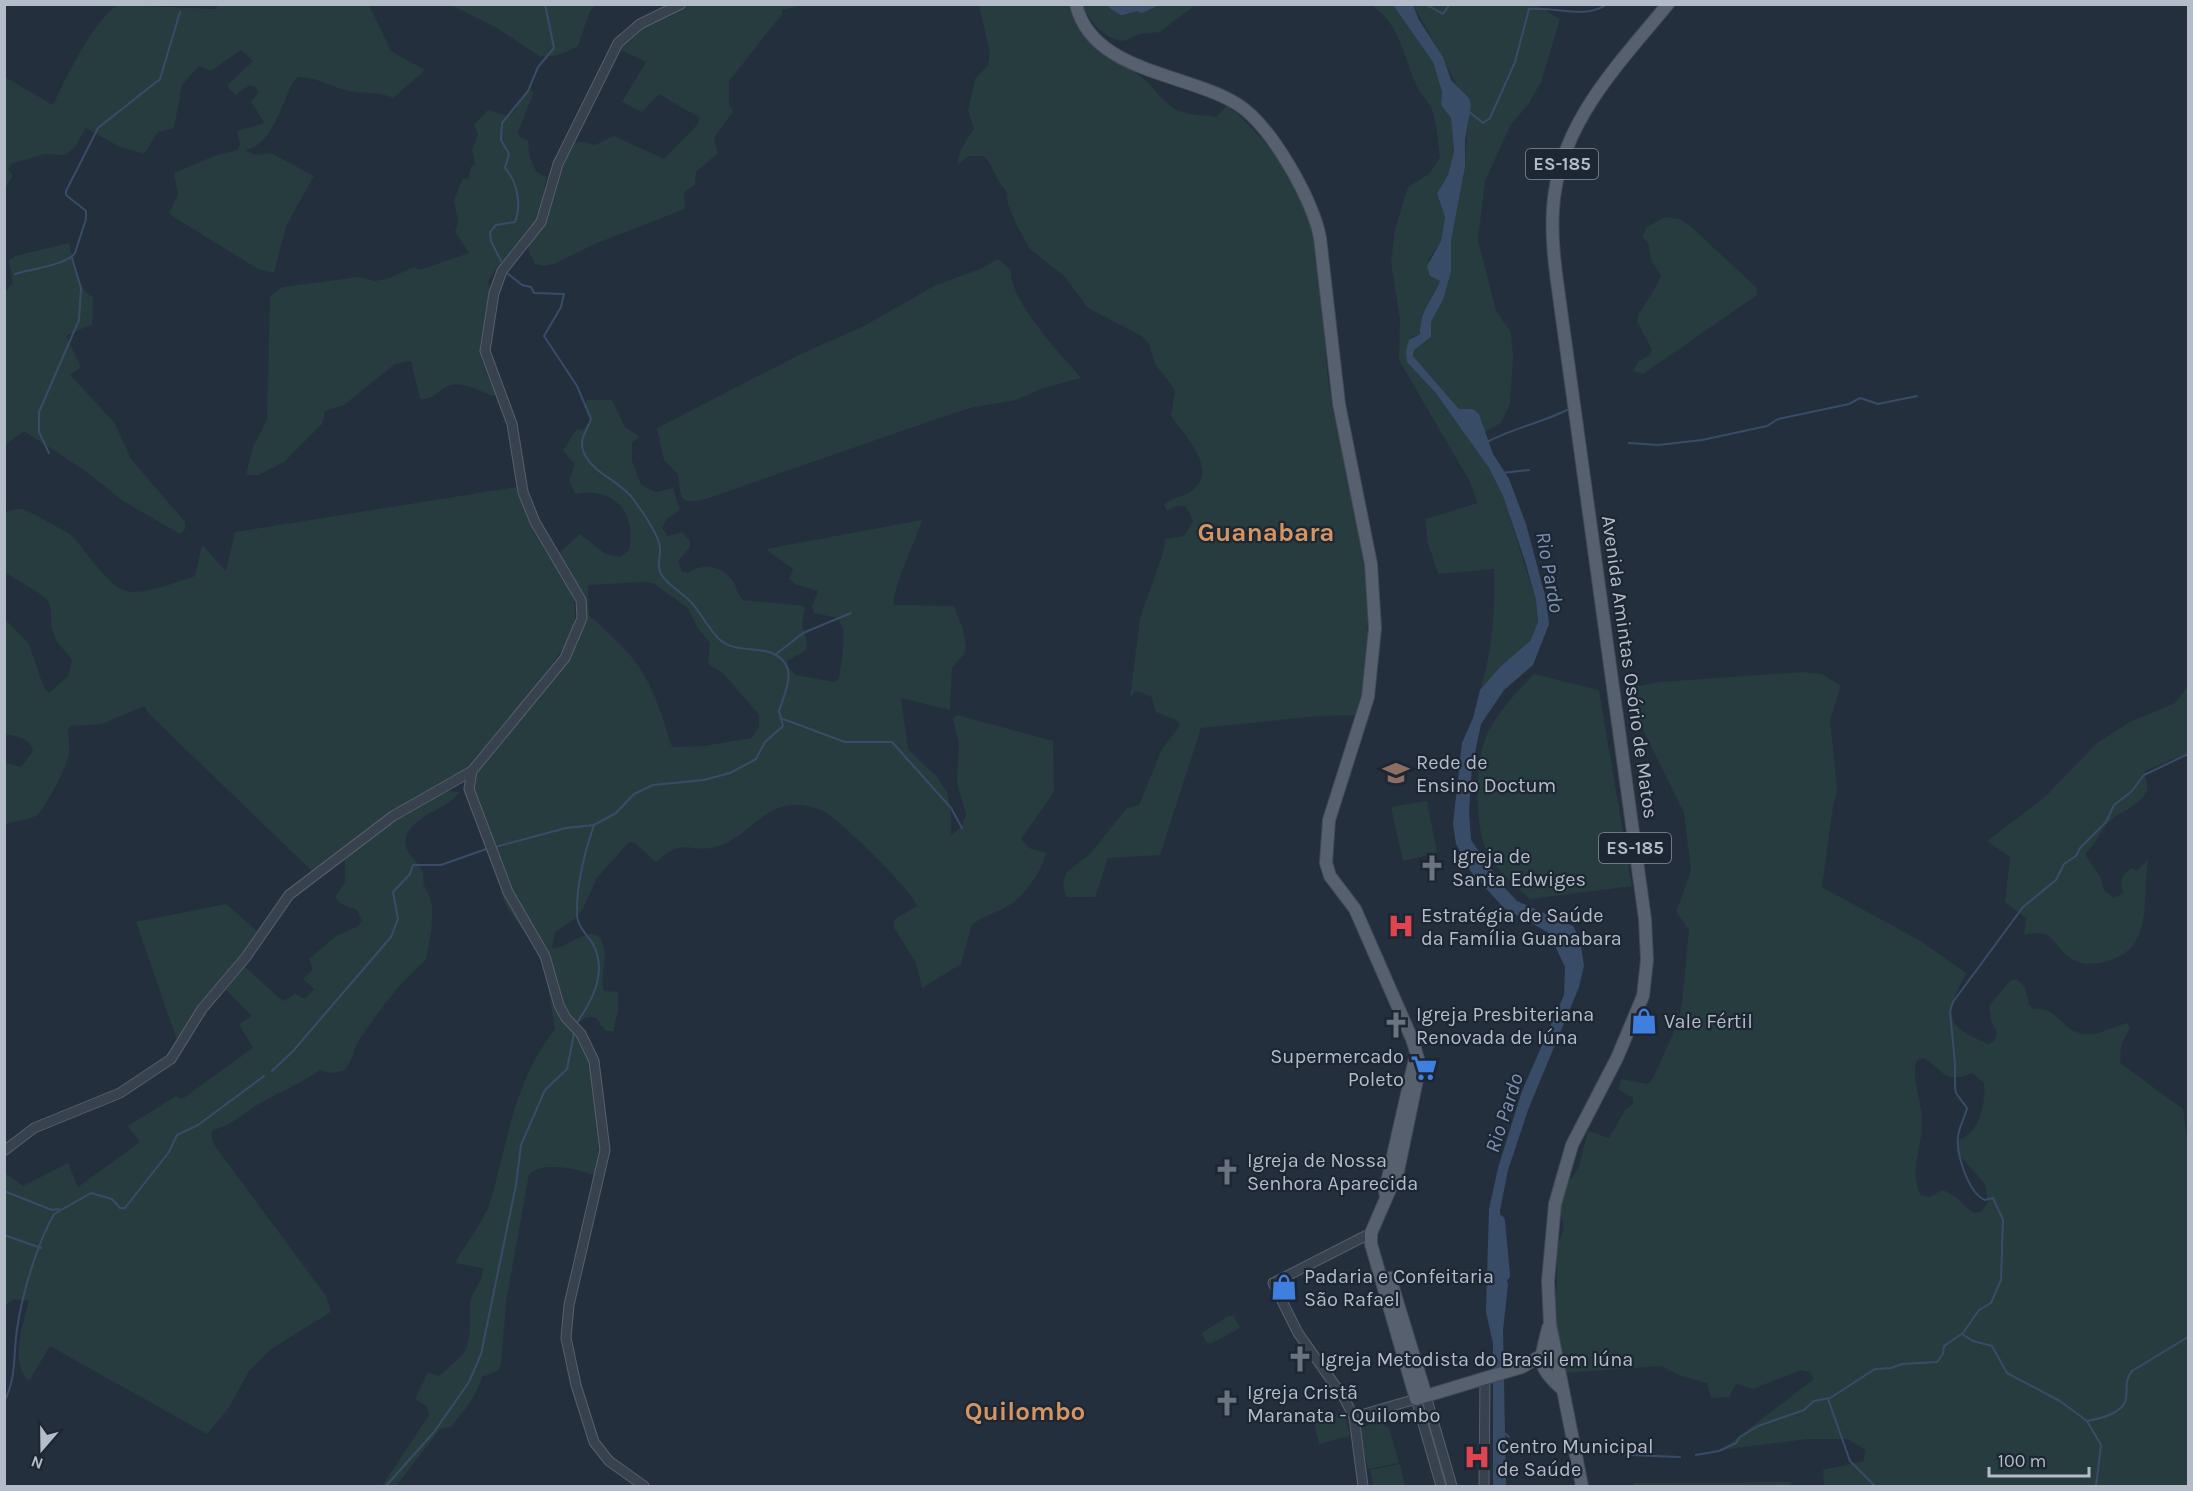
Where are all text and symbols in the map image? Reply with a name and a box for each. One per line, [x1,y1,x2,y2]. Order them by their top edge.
road number: ES-185 [1526,149,1598,179]
street label: Avenida Amintas Osório de Matos [1597,514,1662,820]
district label: Guanabara [1197,517,1335,548]
water label: Rio Pardo [1531,530,1569,615]
place label: Rede de Ensino Doctum [1416,751,1556,797]
school or university icon: Rede de Ensino Doctum [1381,758,1411,788]
road number: ES-185 [1599,833,1671,863]
place label: Igreja de Santa Edwiges [1452,845,1586,891]
church icon: Igreja de Santa Edwiges [1417,853,1447,883]
place label: Estratégia de Saúde da Família Guanabara [1421,904,1622,950]
hospital icon: Estratégia de Saúde da Família Guanabara [1386,911,1416,941]
place label: Igreja Presbiteriana Renovada de Iúna [1416,1003,1594,1049]
shop icon: Vale Fértil [1629,1006,1659,1036]
church icon: Igreja Presbiteriana Renovada de Iúna [1381,1010,1411,1040]
place label: Vale Fértil [1664,1010,1753,1033]
place label: Supermercado Poleto [1270,1045,1404,1091]
supermarket icon: Supermercado Poleto [1409,1053,1439,1083]
water label: Rio Pardo [1480,1070,1528,1156]
place label: Igreja de Nossa Senhora Aparecida [1247,1149,1418,1195]
church icon: Igreja de Nossa Senhora Aparecida [1212,1157,1242,1187]
place label: Padaria e Confeitaria São Rafael [1304,1265,1494,1311]
shop icon: Padaria e Confeitaria São Rafael [1269,1272,1299,1302]
church icon: Igreja Metodista do Brasil em Iúna [1285,1344,1315,1374]
place label: Igreja Metodista do Brasil em Iúna [1320,1348,1633,1371]
place label: Igreja Cristã Maranata - Quilombo [1247,1381,1440,1427]
church icon: Igreja Cristã Maranata - Quilombo [1212,1388,1242,1418]
district label: Quilombo [965,1396,1085,1427]
north arrow [12,1419,72,1479]
place label: Centro Municipal de Saúde [1497,1435,1654,1481]
scale bar [1989,1440,2090,1478]
hospital icon: Centro Municipal de Saúde [1462,1442,1492,1472]
text: 100 m [1998,1450,2046,1472]
text: N [28,1452,46,1474]

